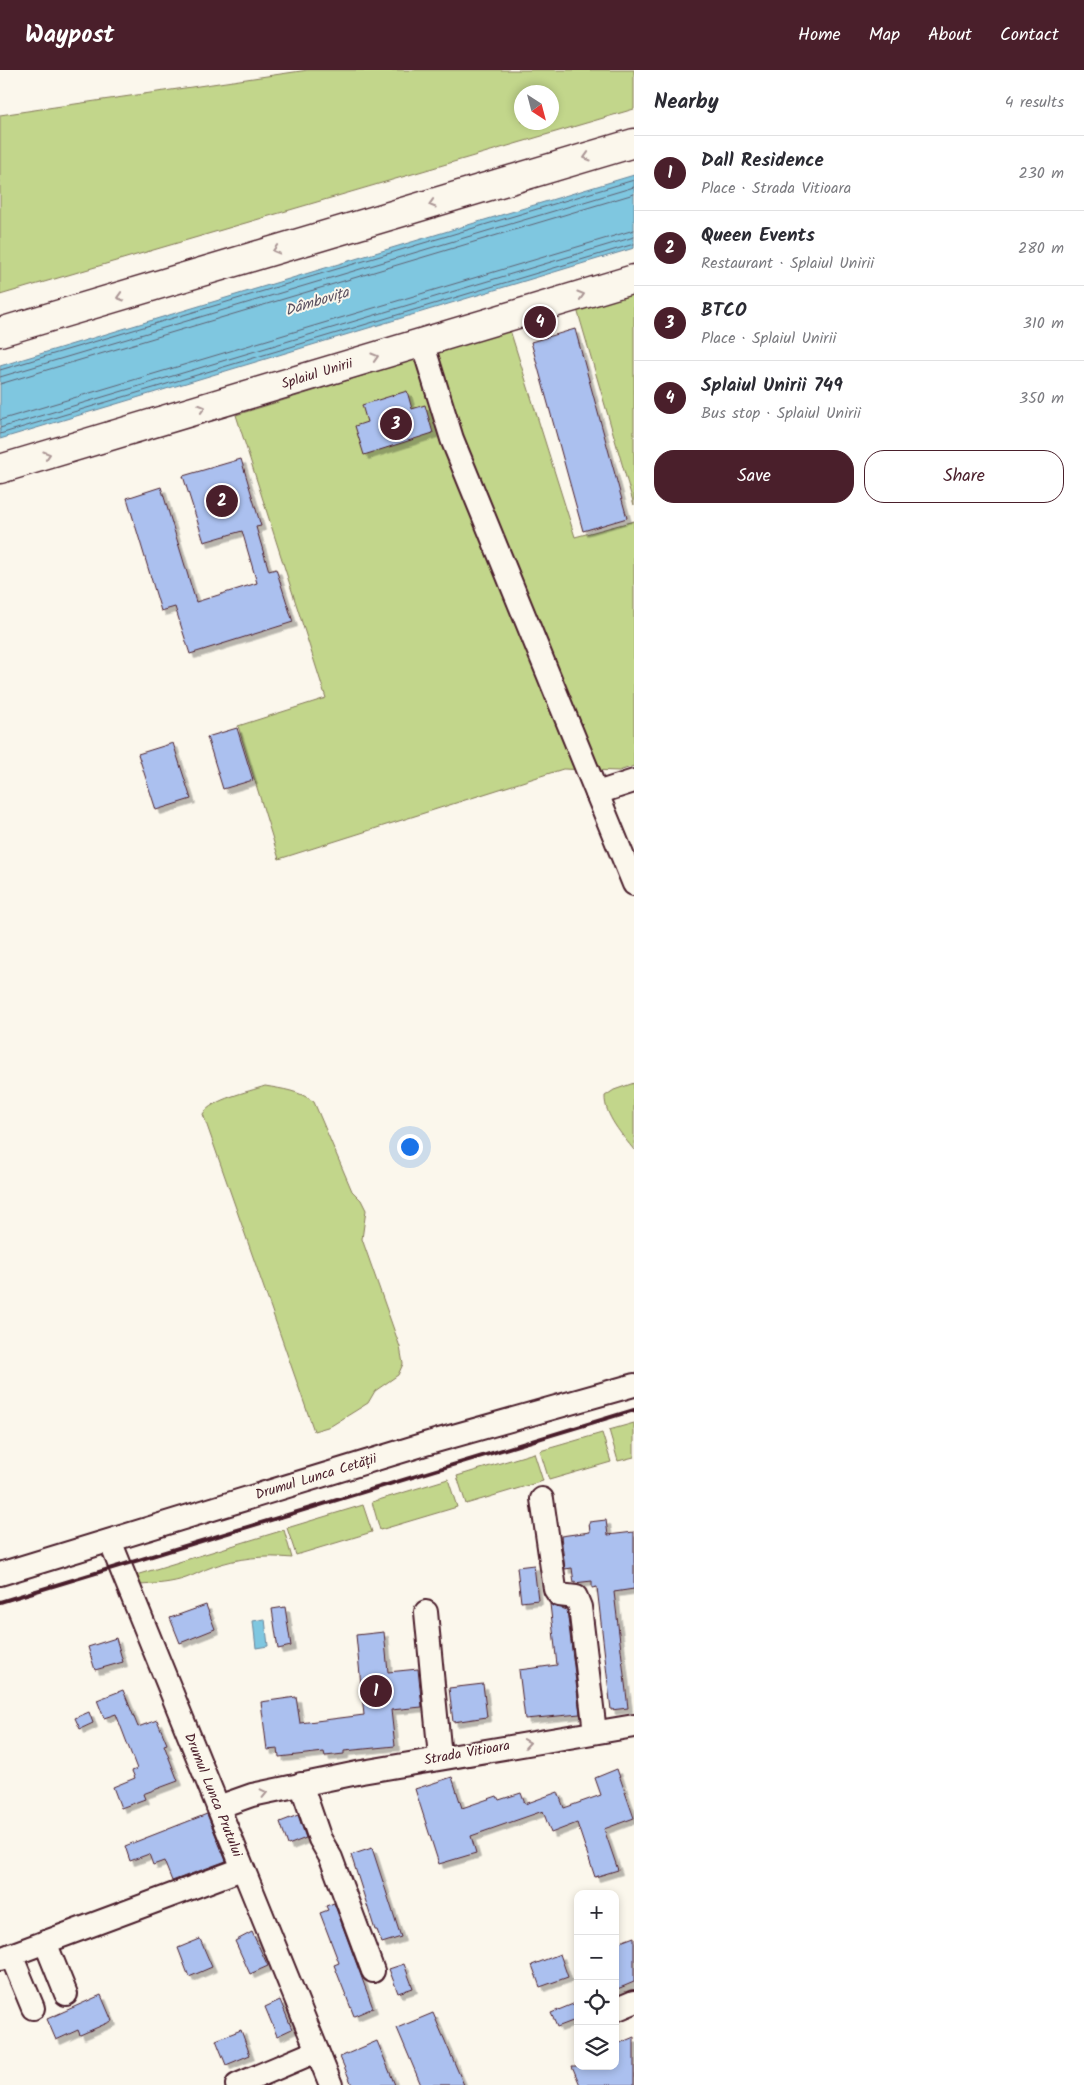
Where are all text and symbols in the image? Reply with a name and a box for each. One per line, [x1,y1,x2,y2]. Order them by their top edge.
text: Waypost [25,16,114,55]
text: Home [798,21,841,50]
text: Map [869,21,900,50]
text: About [928,21,972,50]
text: Contact [1000,21,1059,50]
north arrow [514,85,559,130]
text: Nearby [654,86,719,119]
text: 4 results [1005,90,1064,115]
text: Dall Residence [701,146,824,176]
one-way arrow [584,152,592,162]
text: 1 [668,161,672,186]
text: 230 m [1018,161,1064,186]
text: Place · Strada Vitioara [701,176,851,201]
one-way arrow [428,198,436,208]
text: Queen Events [701,221,815,251]
text: 2 [665,236,675,261]
text: 280 m [1018,236,1064,261]
one-way arrow [272,245,280,255]
text: Restaurant · Splaiul Unirii [701,251,874,276]
water label: Dâmbovița [282,281,353,323]
one-way arrow [576,290,584,300]
one-way arrow [116,291,125,301]
text: BTCO [701,296,747,326]
pin: 4 [524,303,556,341]
text: 3 [666,311,674,336]
text: 310 m [1023,311,1064,336]
text: Place · Splaiul Unirii [701,326,836,351]
one-way arrow [370,352,378,362]
street label: Splaiul Unirii [279,353,356,395]
text: Splaiul Unirii 749 [701,371,843,401]
text: 4 [666,386,674,411]
text: 350 m [1019,386,1064,411]
text: Bus stop · Splaiul Unirii [701,401,861,426]
one-way arrow [198,404,206,414]
pin: 3 [380,405,412,443]
one-way arrow [42,450,50,460]
button: Save [654,450,854,503]
button: Share [864,450,1064,503]
pin: 2 [206,482,238,520]
your location [397,1134,423,1160]
street label: Drumul Lunca Cetății [253,1448,380,1506]
pin: 1 [360,1672,392,1710]
street label: Drumul Lunca Prutului [178,1730,248,1861]
street label: Strada Vitioara [422,1735,512,1771]
one-way arrow [523,1738,531,1749]
one-way arrow [260,1788,269,1799]
map controls [574,1890,619,2070]
button: + [574,1890,619,1935]
button: − [574,1935,619,1980]
button: locate [574,1980,619,2025]
button: layers [574,2025,619,2070]

